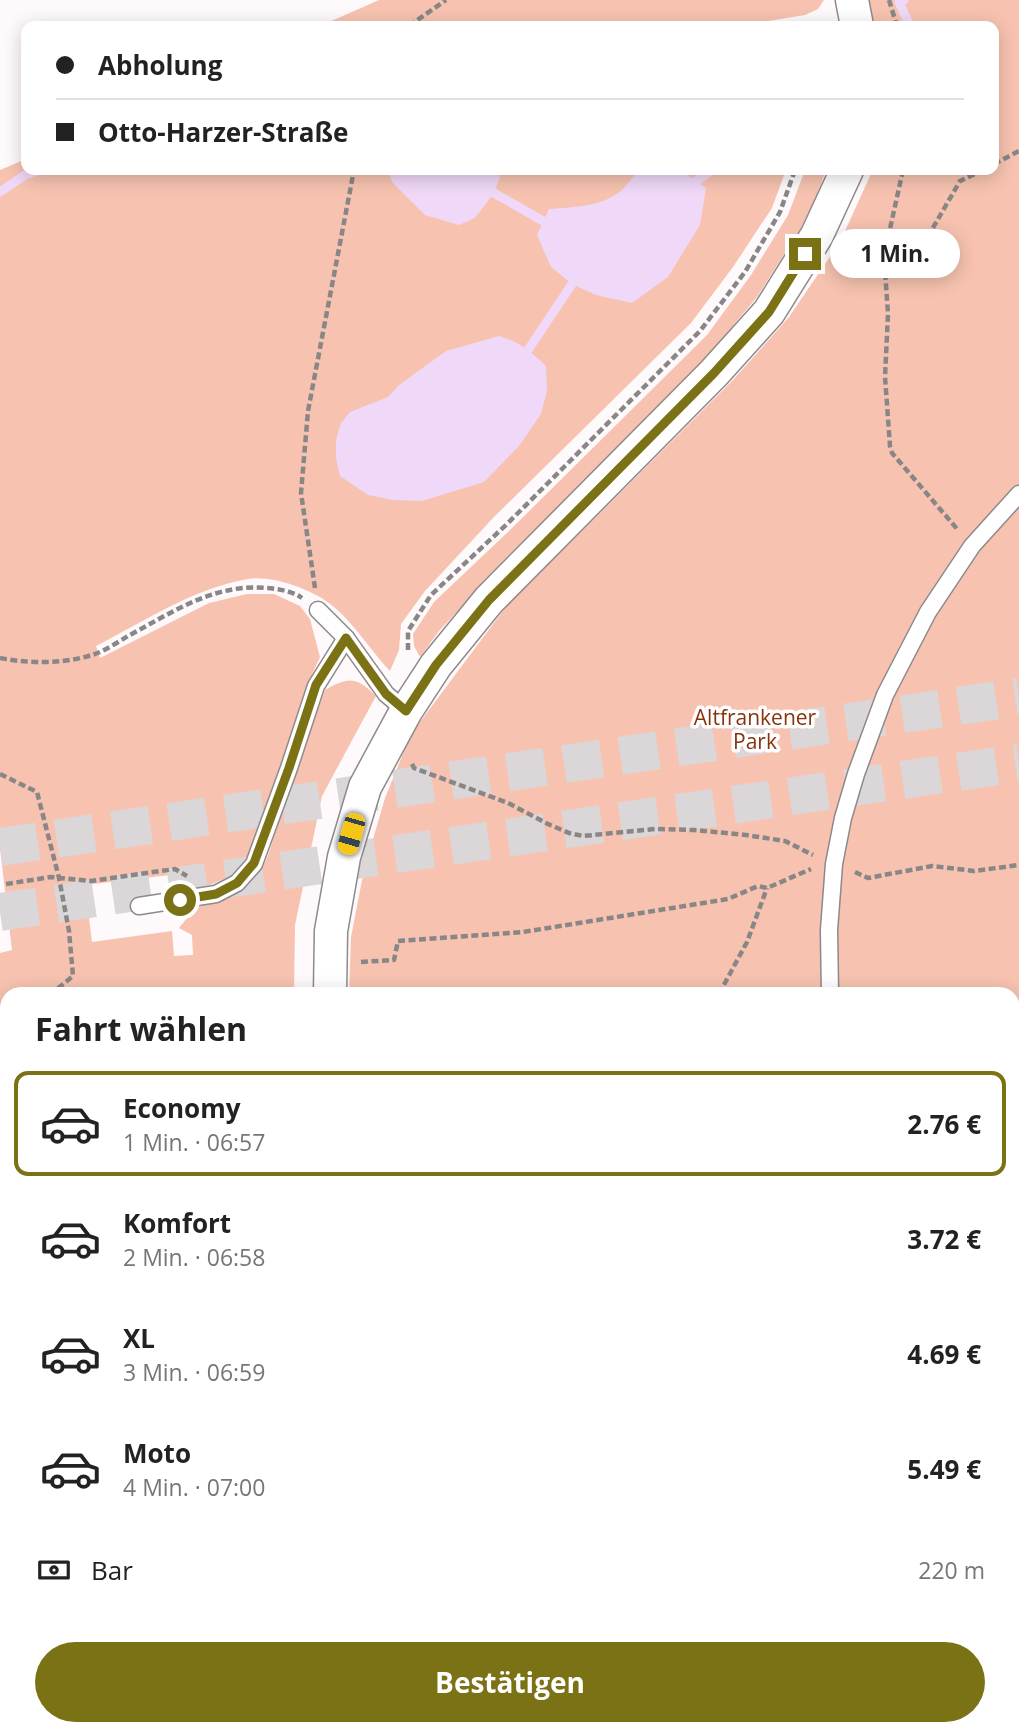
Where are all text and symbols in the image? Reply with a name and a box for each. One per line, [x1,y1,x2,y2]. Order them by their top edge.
text: Abholung [98,47,222,83]
text: Otto-Harzer-Straße [98,114,348,150]
callout: 1 Min. [830,230,959,278]
text: 1 Min. [860,237,930,269]
route end [789,238,821,270]
park label: Altfrankener Park [694,703,817,755]
car [336,811,367,857]
route start [164,884,196,916]
text: Fahrt wählen [35,1007,247,1050]
text: Economy [123,1090,241,1126]
icon: car [39,1092,102,1155]
text: 2.76 € [907,1106,981,1142]
text: 1 Min. · 06:57 [123,1126,265,1158]
text: Komfort [123,1205,231,1241]
icon: car [39,1207,102,1270]
text: 3.72 € [907,1221,981,1257]
text: 2 Min. · 06:58 [123,1241,265,1273]
text: XL [123,1320,155,1356]
icon: car [39,1322,102,1385]
text: 4.69 € [907,1336,981,1372]
text: 3 Min. · 06:59 [123,1356,265,1388]
text: Moto [123,1435,191,1471]
icon: car [39,1437,102,1500]
text: 5.49 € [907,1451,981,1487]
text: 4 Min. · 07:00 [123,1471,265,1503]
icon: cash [35,1551,73,1589]
text: Bar [91,1552,133,1588]
text: 220 m [918,1554,985,1586]
button: Bestätigen [35,1642,985,1722]

